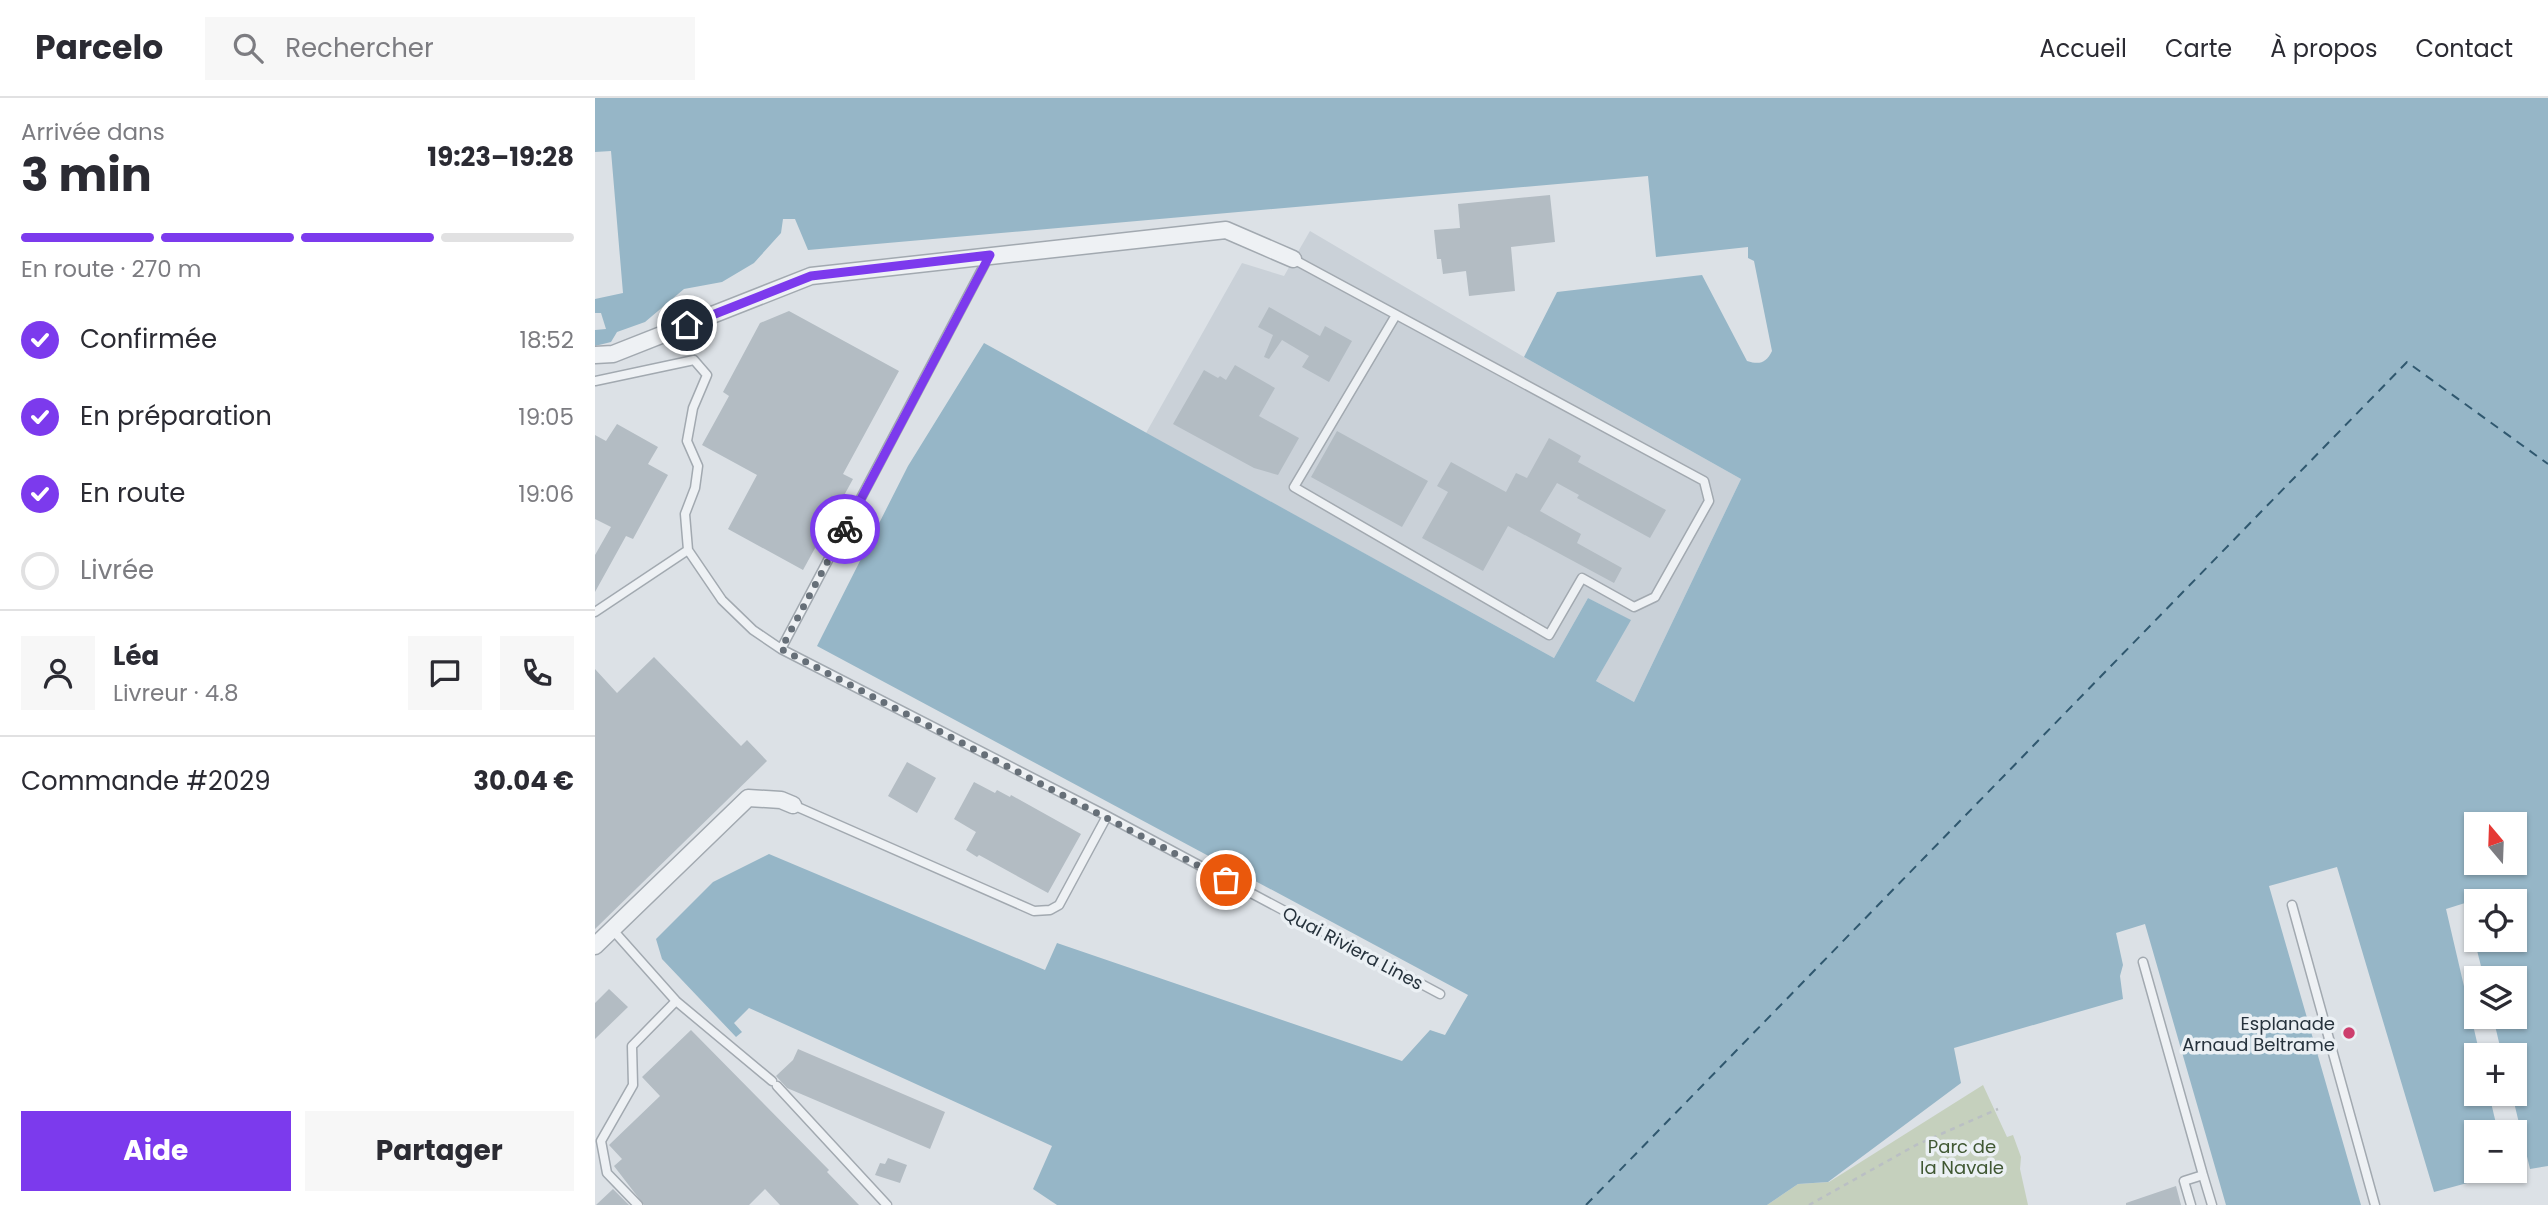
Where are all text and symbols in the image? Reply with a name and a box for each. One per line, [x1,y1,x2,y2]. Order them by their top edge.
search box [205,17,695,80]
text: Parcelo [35,24,163,71]
icon: search [229,29,267,67]
text: Rechercher [285,30,434,66]
text: Accueil [2040,32,2127,65]
text: Carte [2165,32,2232,65]
text: À propos [2270,32,2377,65]
text: Contact [2415,32,2513,65]
text: Arrivée dans [21,116,165,148]
text: 19:23–19:28 [427,139,574,175]
text: 3 min [21,143,152,207]
text: En route · 270 m [21,253,202,285]
pin [657,295,717,355]
icon: home [668,306,706,344]
icon: check [21,321,59,359]
text: Confirmée [80,321,217,357]
text: 18:52 [520,324,574,356]
icon: check [21,398,59,436]
text: En préparation [80,398,272,434]
text: 19:05 [518,401,574,433]
icon: check [21,475,59,513]
text: En route [80,475,185,511]
text: 19:06 [518,478,574,510]
courier [810,494,880,564]
icon: bike [826,510,864,548]
text: Livrée [80,552,154,588]
button: person [21,636,95,710]
button: chat [408,636,482,710]
button: phone [500,636,574,710]
text: Léa [113,638,159,674]
text: Livreur · 4.8 [113,677,239,709]
text: Commande #2029 [21,763,271,799]
text: 30.04 € [473,763,574,799]
north arrow [2464,812,2527,875]
map controls [2464,812,2527,1183]
pin [1196,850,1256,910]
icon: bag [1207,861,1245,899]
button: locate [2464,889,2527,952]
street label: Quai Riviera Lines [1278,900,1428,996]
button: layers [2464,966,2527,1029]
place label: Esplanade Arnaud Beltrame [2182,1011,2335,1057]
marker: Esplanade Arnaud Beltrame [2341,1025,2357,1041]
button: + [2464,1043,2527,1106]
button: Aide [21,1111,291,1191]
button: Partager [305,1111,574,1191]
button: − [2464,1120,2527,1183]
park label: Parc de la Navale [1920,1134,2004,1180]

